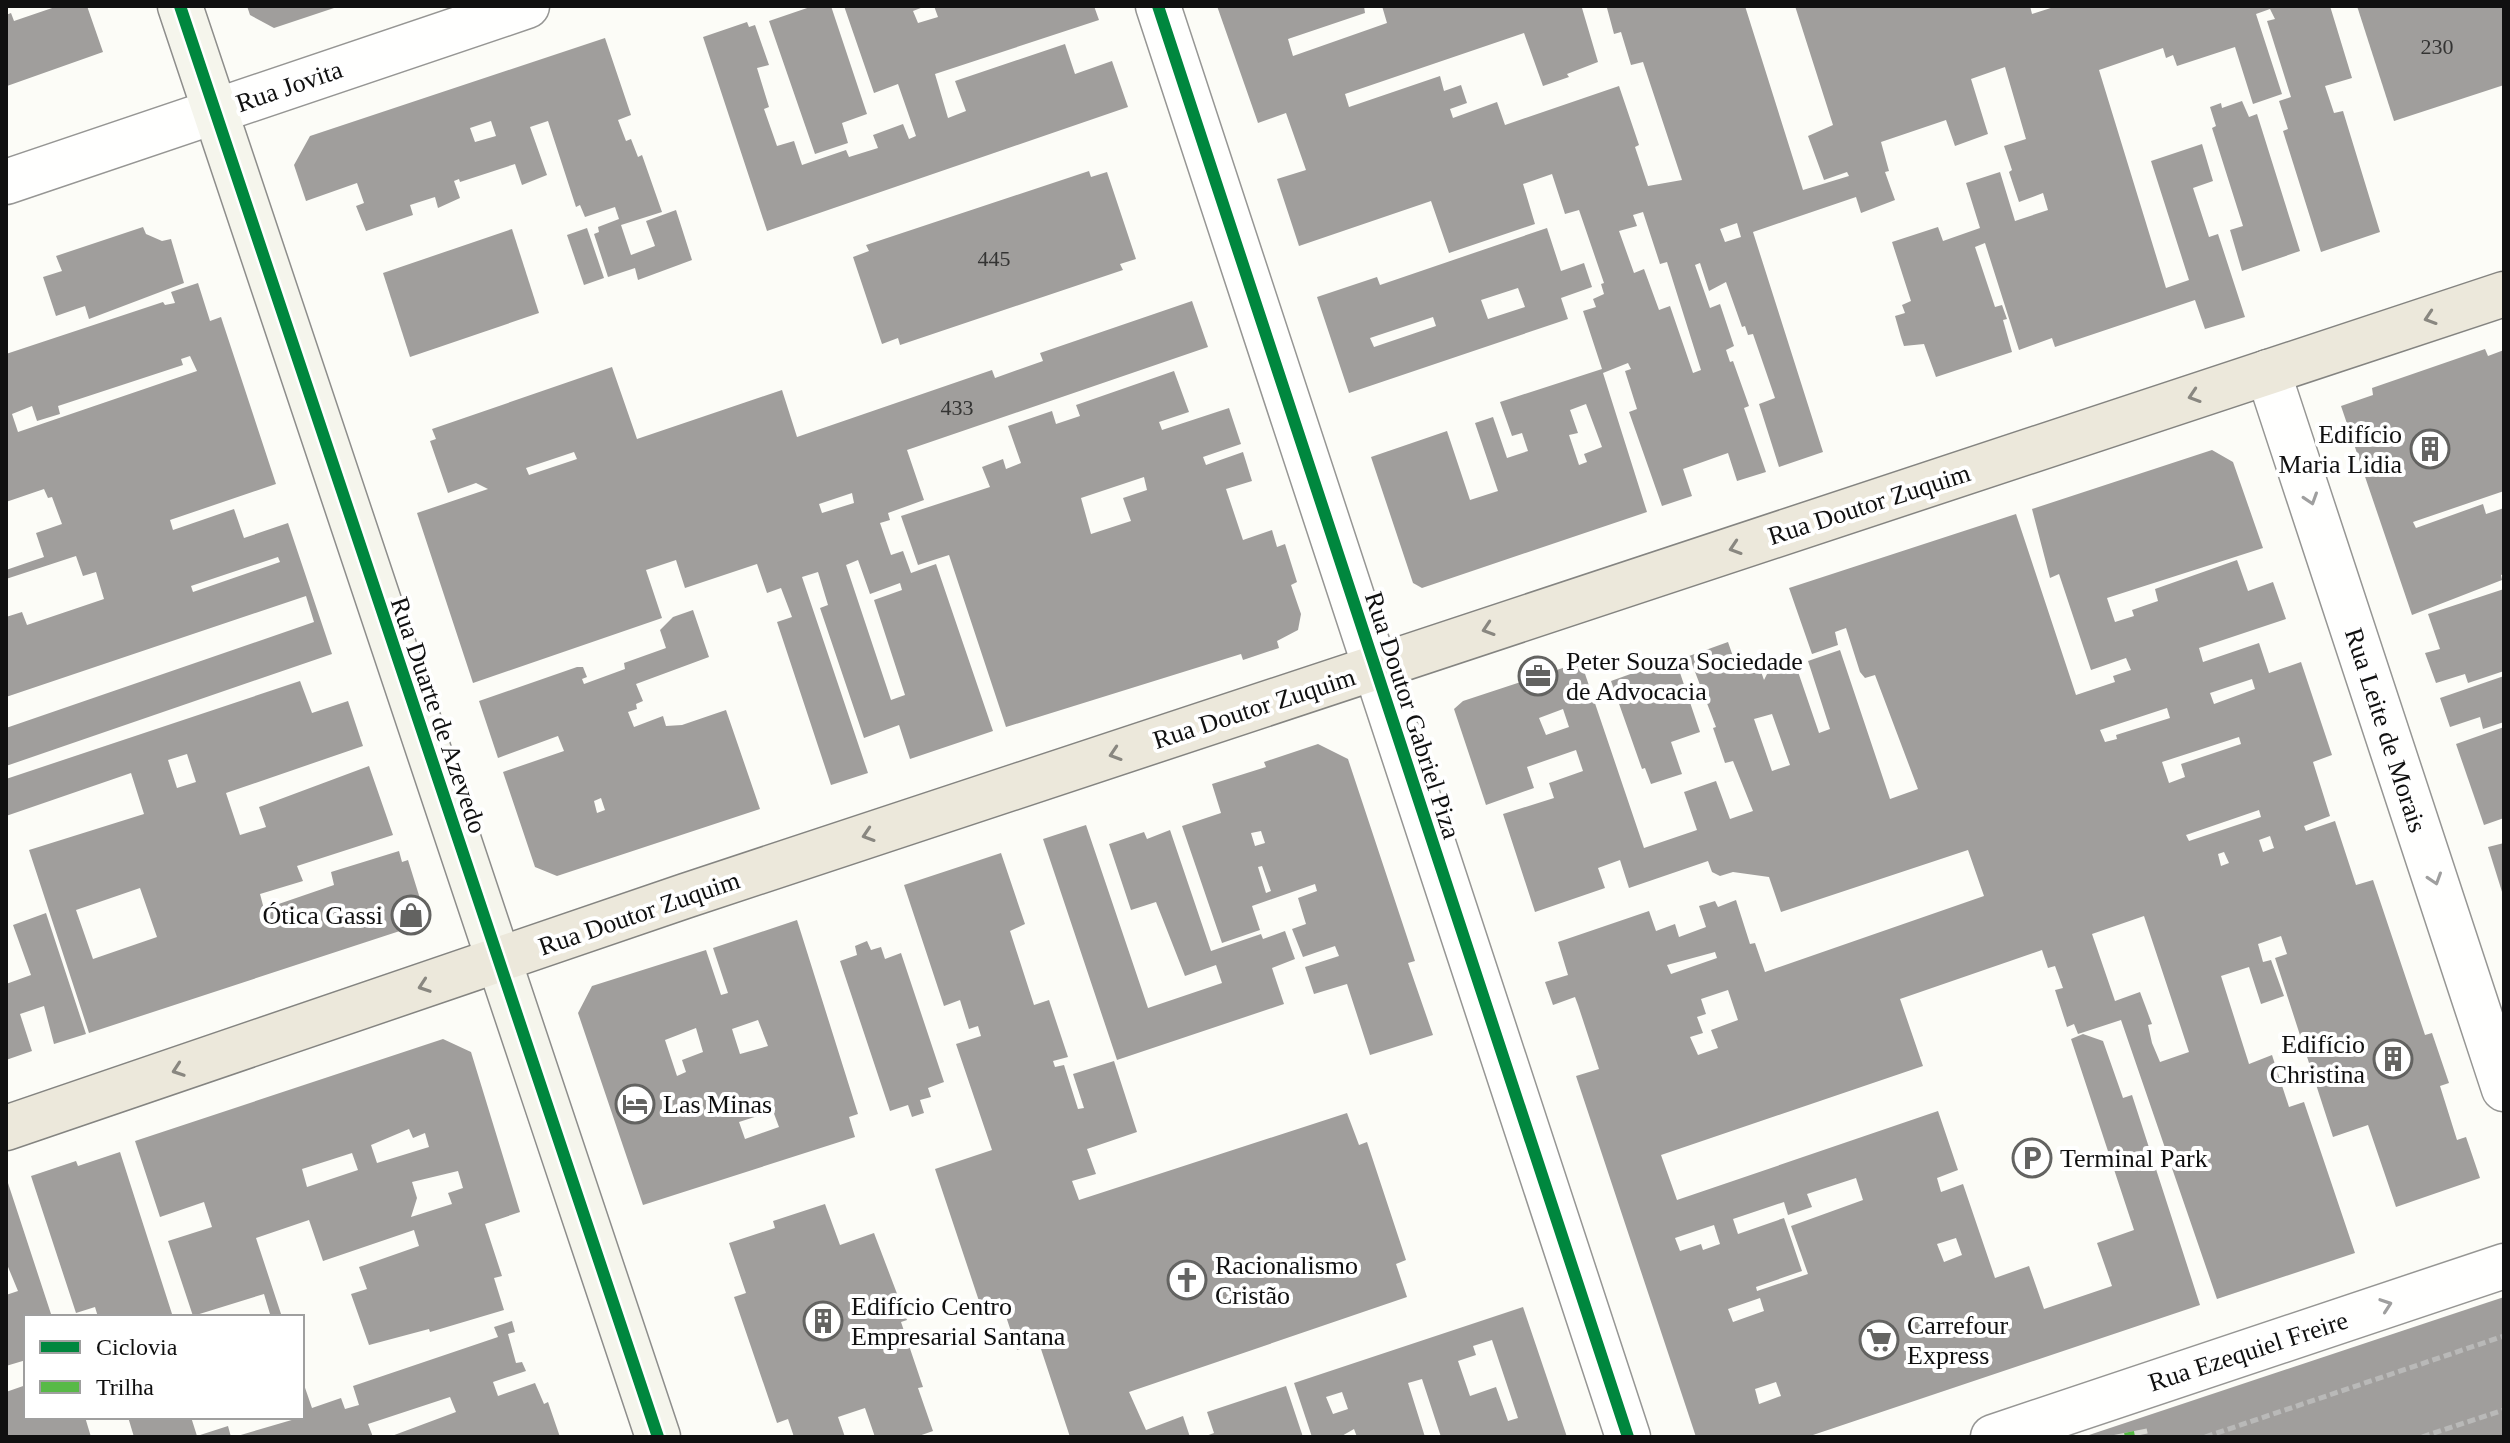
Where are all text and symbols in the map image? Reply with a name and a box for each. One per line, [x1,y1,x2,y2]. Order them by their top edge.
house number: 230 [2421,34,2454,59]
street label: Rua Jovita [232,55,347,118]
house number: 445 [978,246,1011,271]
one-way arrow [2424,309,2438,325]
one-way arrow [2188,387,2202,403]
house number: 433 [941,395,974,420]
place label: Edifício Maria Lidia [2279,420,2402,479]
building icon: Edifício Maria Lidia [2409,428,2451,470]
street label: Rua Doutor Zuquim [1764,458,1974,551]
one-way arrow [2301,491,2317,505]
one-way arrow [1728,539,1742,555]
street label: Rua Doutor Gabriel Piza [1359,588,1466,843]
street label: Rua Duarte de Azevedo [385,593,493,837]
one-way arrow [1481,620,1495,636]
street label: Rua Leite de Morais [2339,624,2432,836]
place label: Peter Souza Sociedade de Advocacia [1566,647,1803,706]
office icon: Peter Souza Sociedade de Advocacia [1517,655,1559,697]
street label: Rua Doutor Zuquim [1149,662,1359,755]
one-way arrow [1108,744,1122,760]
one-way arrow [861,826,875,842]
street label: Rua Doutor Zuquim [535,865,744,962]
one-way arrow [2426,871,2442,885]
shop icon: Ótica Gassi [390,894,432,936]
place label: Ótica Gassi [262,901,383,930]
one-way arrow [418,976,432,992]
place label: Edifício Christina [2270,1030,2365,1089]
building icon: Edifício Christina [2372,1038,2414,1080]
one-way arrow [172,1060,186,1076]
hotel icon: Las Minas [614,1083,656,1125]
place label: Las Minas [663,1090,772,1119]
parking icon: Terminal Park [2011,1137,2053,1179]
place label: Terminal Park [2060,1144,2208,1173]
place label: Racionalismo Cristão [1215,1251,1358,1310]
church icon: Racionalismo Cristão [1166,1259,1208,1301]
place label: Edifício Centro Empresarial Santana [851,1292,1066,1351]
one-way arrow [2379,1298,2393,1314]
building icon: Edifício Centro Empresarial Santana [802,1300,844,1342]
street label: Rua Ezequiel Freire [2145,1306,2352,1397]
place label: Carrefour Express [1907,1311,2008,1370]
legend [24,1315,304,1419]
supermarket icon: Carrefour Express [1858,1319,1900,1361]
text: Ciclovia [96,1334,178,1360]
text: Trilha [96,1374,154,1400]

